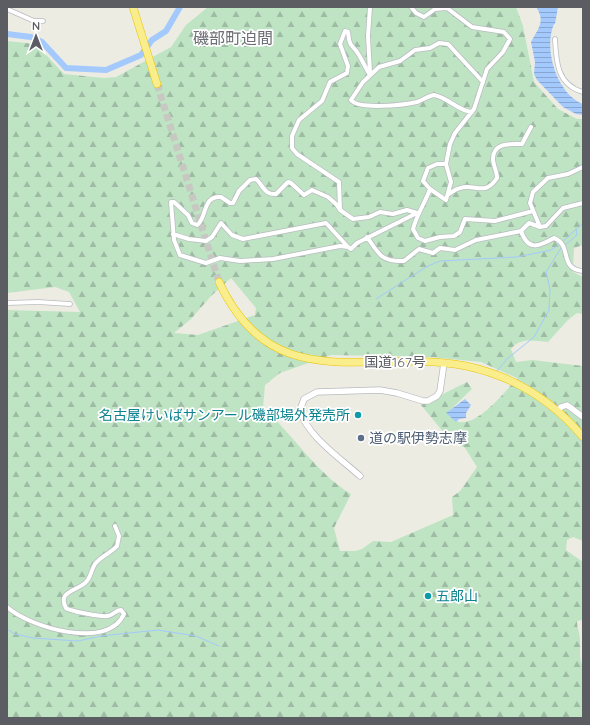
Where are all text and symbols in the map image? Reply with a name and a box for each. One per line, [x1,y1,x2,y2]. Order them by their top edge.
north arrow [16,16,56,56]
text: N [32,19,40,33]
district label: 磯部町迫間 [193,28,273,48]
street label: 国道167号 [364,353,426,371]
place label: 名古屋けいばサンアール磯部場外発売所 [99,406,350,424]
marker: 名古屋けいばサンアール磯部場外発売所 [353,410,363,420]
place label: 道の駅伊勢志摩 [369,429,467,447]
marker: 道の駅伊勢志摩 [356,433,366,443]
place label: 五郎山 [436,587,478,605]
marker: 五郎山 [423,591,433,601]

